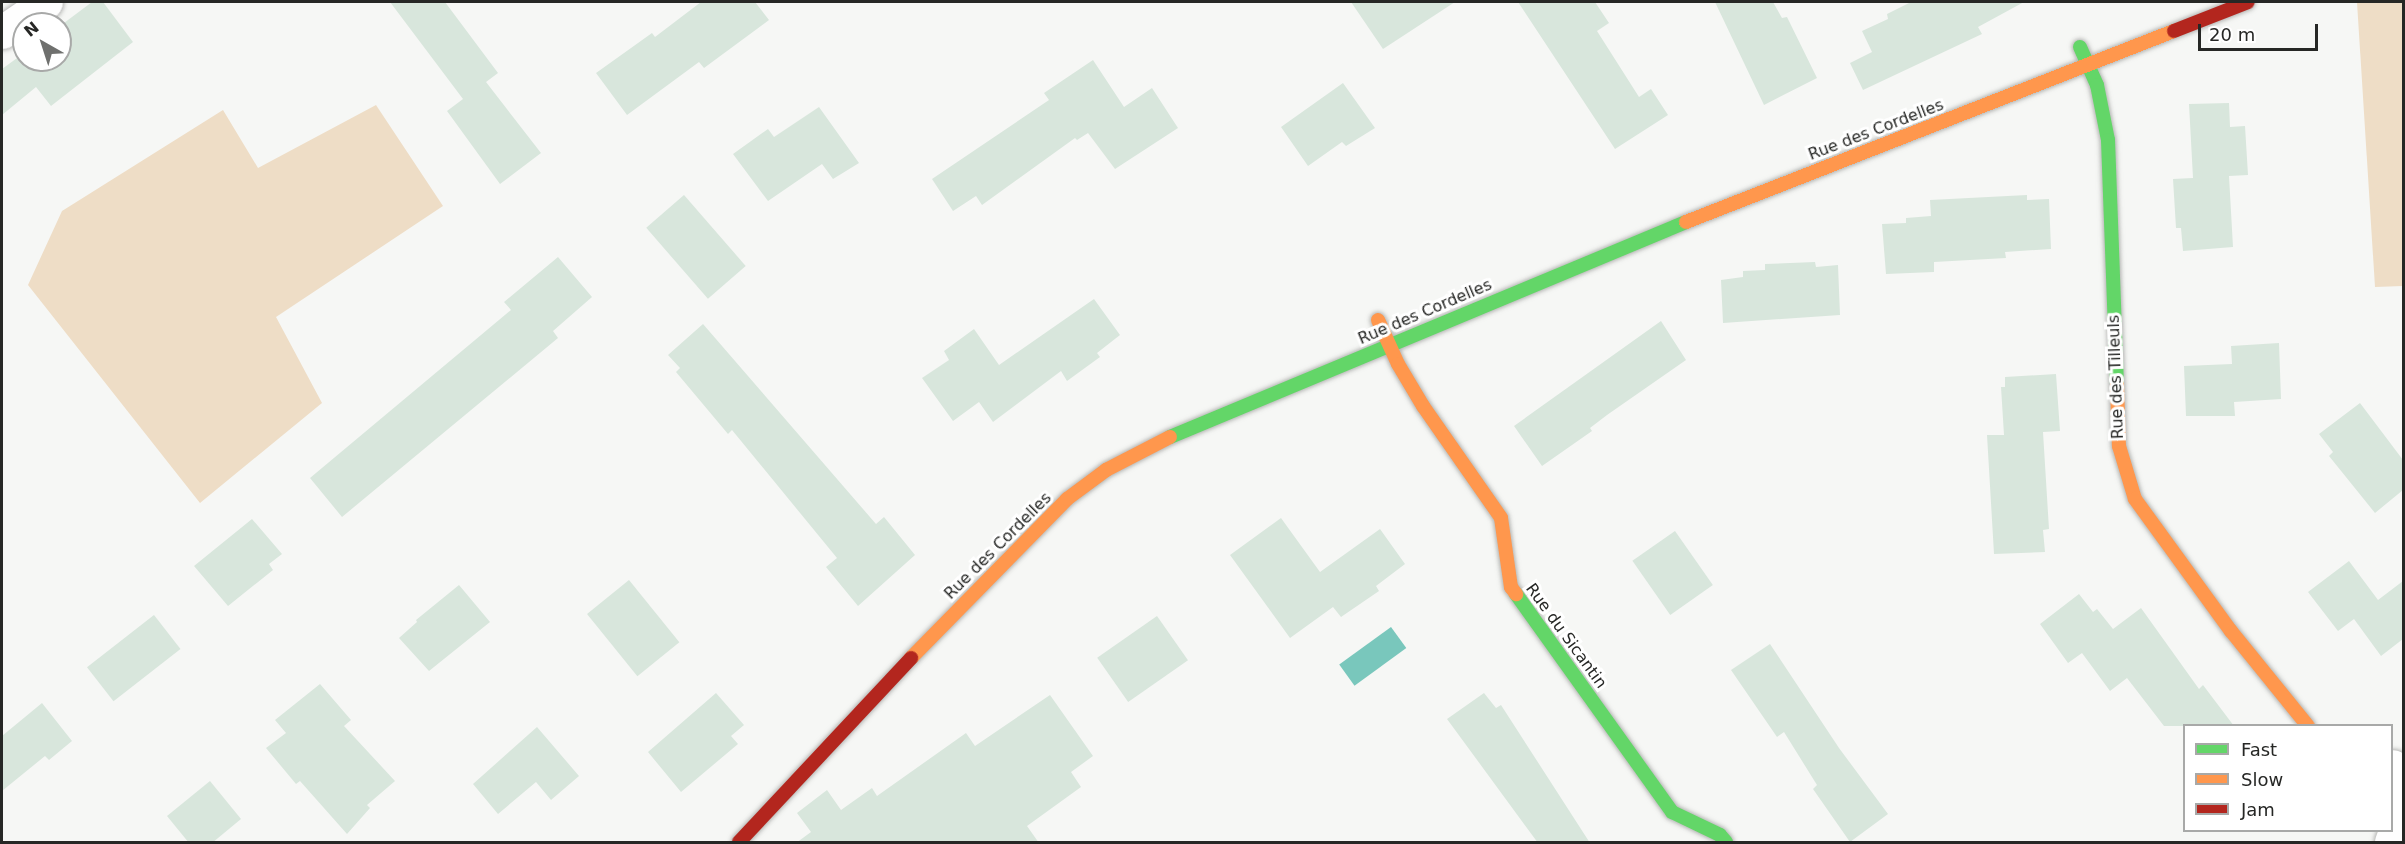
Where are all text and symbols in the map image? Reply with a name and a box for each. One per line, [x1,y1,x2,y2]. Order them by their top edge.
north arrow [12,12,72,72]
scale bar [2201,12,2321,50]
text: N [20,18,43,41]
text: 20 m [2209,24,2255,45]
street label: Rue des Cordelles [1806,95,1946,165]
street label: Rue des Cordelles [1355,275,1495,349]
street label: Rue des Tilleuls [2104,315,2128,439]
street label: Rue des Cordelles [941,489,1055,603]
street label: Rue du Sicantin [1521,580,1611,692]
legend [2183,724,2393,832]
text: Fast [2241,739,2277,760]
text: Slow [2241,769,2283,790]
text: Jam [2241,799,2275,820]

